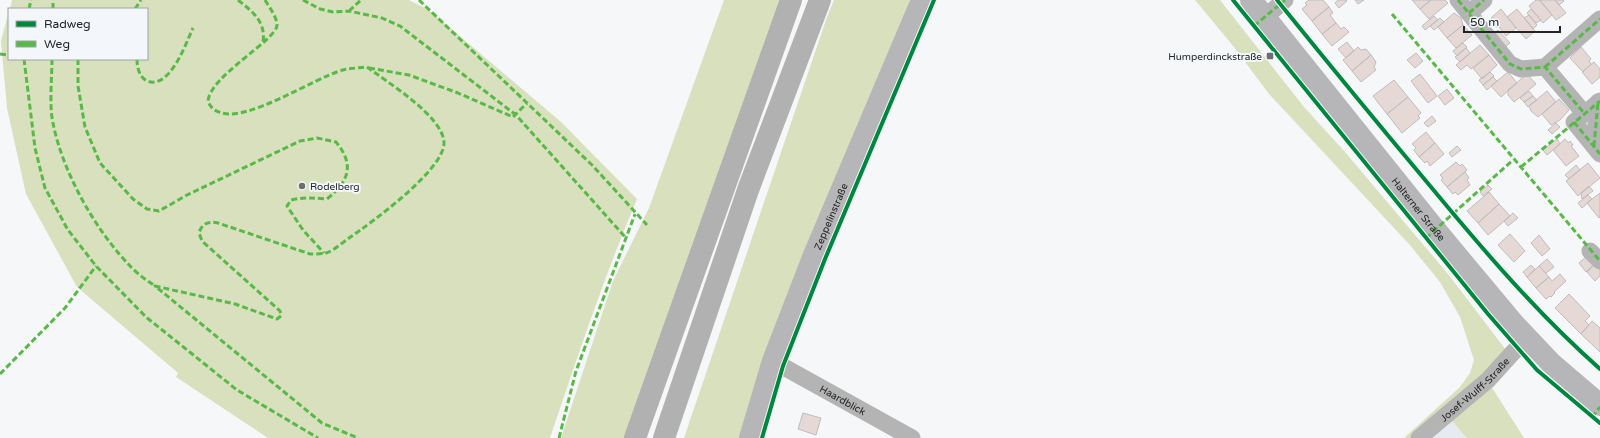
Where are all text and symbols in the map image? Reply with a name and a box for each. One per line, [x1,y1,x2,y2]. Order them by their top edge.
legend [8,8,148,60]
scale bar [1464,8,1560,34]
text: 50 m [1470,15,1499,29]
text: Radweg [44,17,91,31]
text: Weg [44,37,70,51]
place label: Humperdinckstraße [1168,51,1262,63]
marker: Humperdinckstraße [1265,51,1275,61]
street label: Halterner Straße [1389,175,1447,244]
marker: Rodelberg [297,181,307,191]
place label: Rodelberg [310,181,360,193]
street label: Zeppelinstraße [812,181,851,252]
street label: Josef-Wulff-Straße [1438,355,1513,425]
street label: Haardblick [817,383,868,418]

